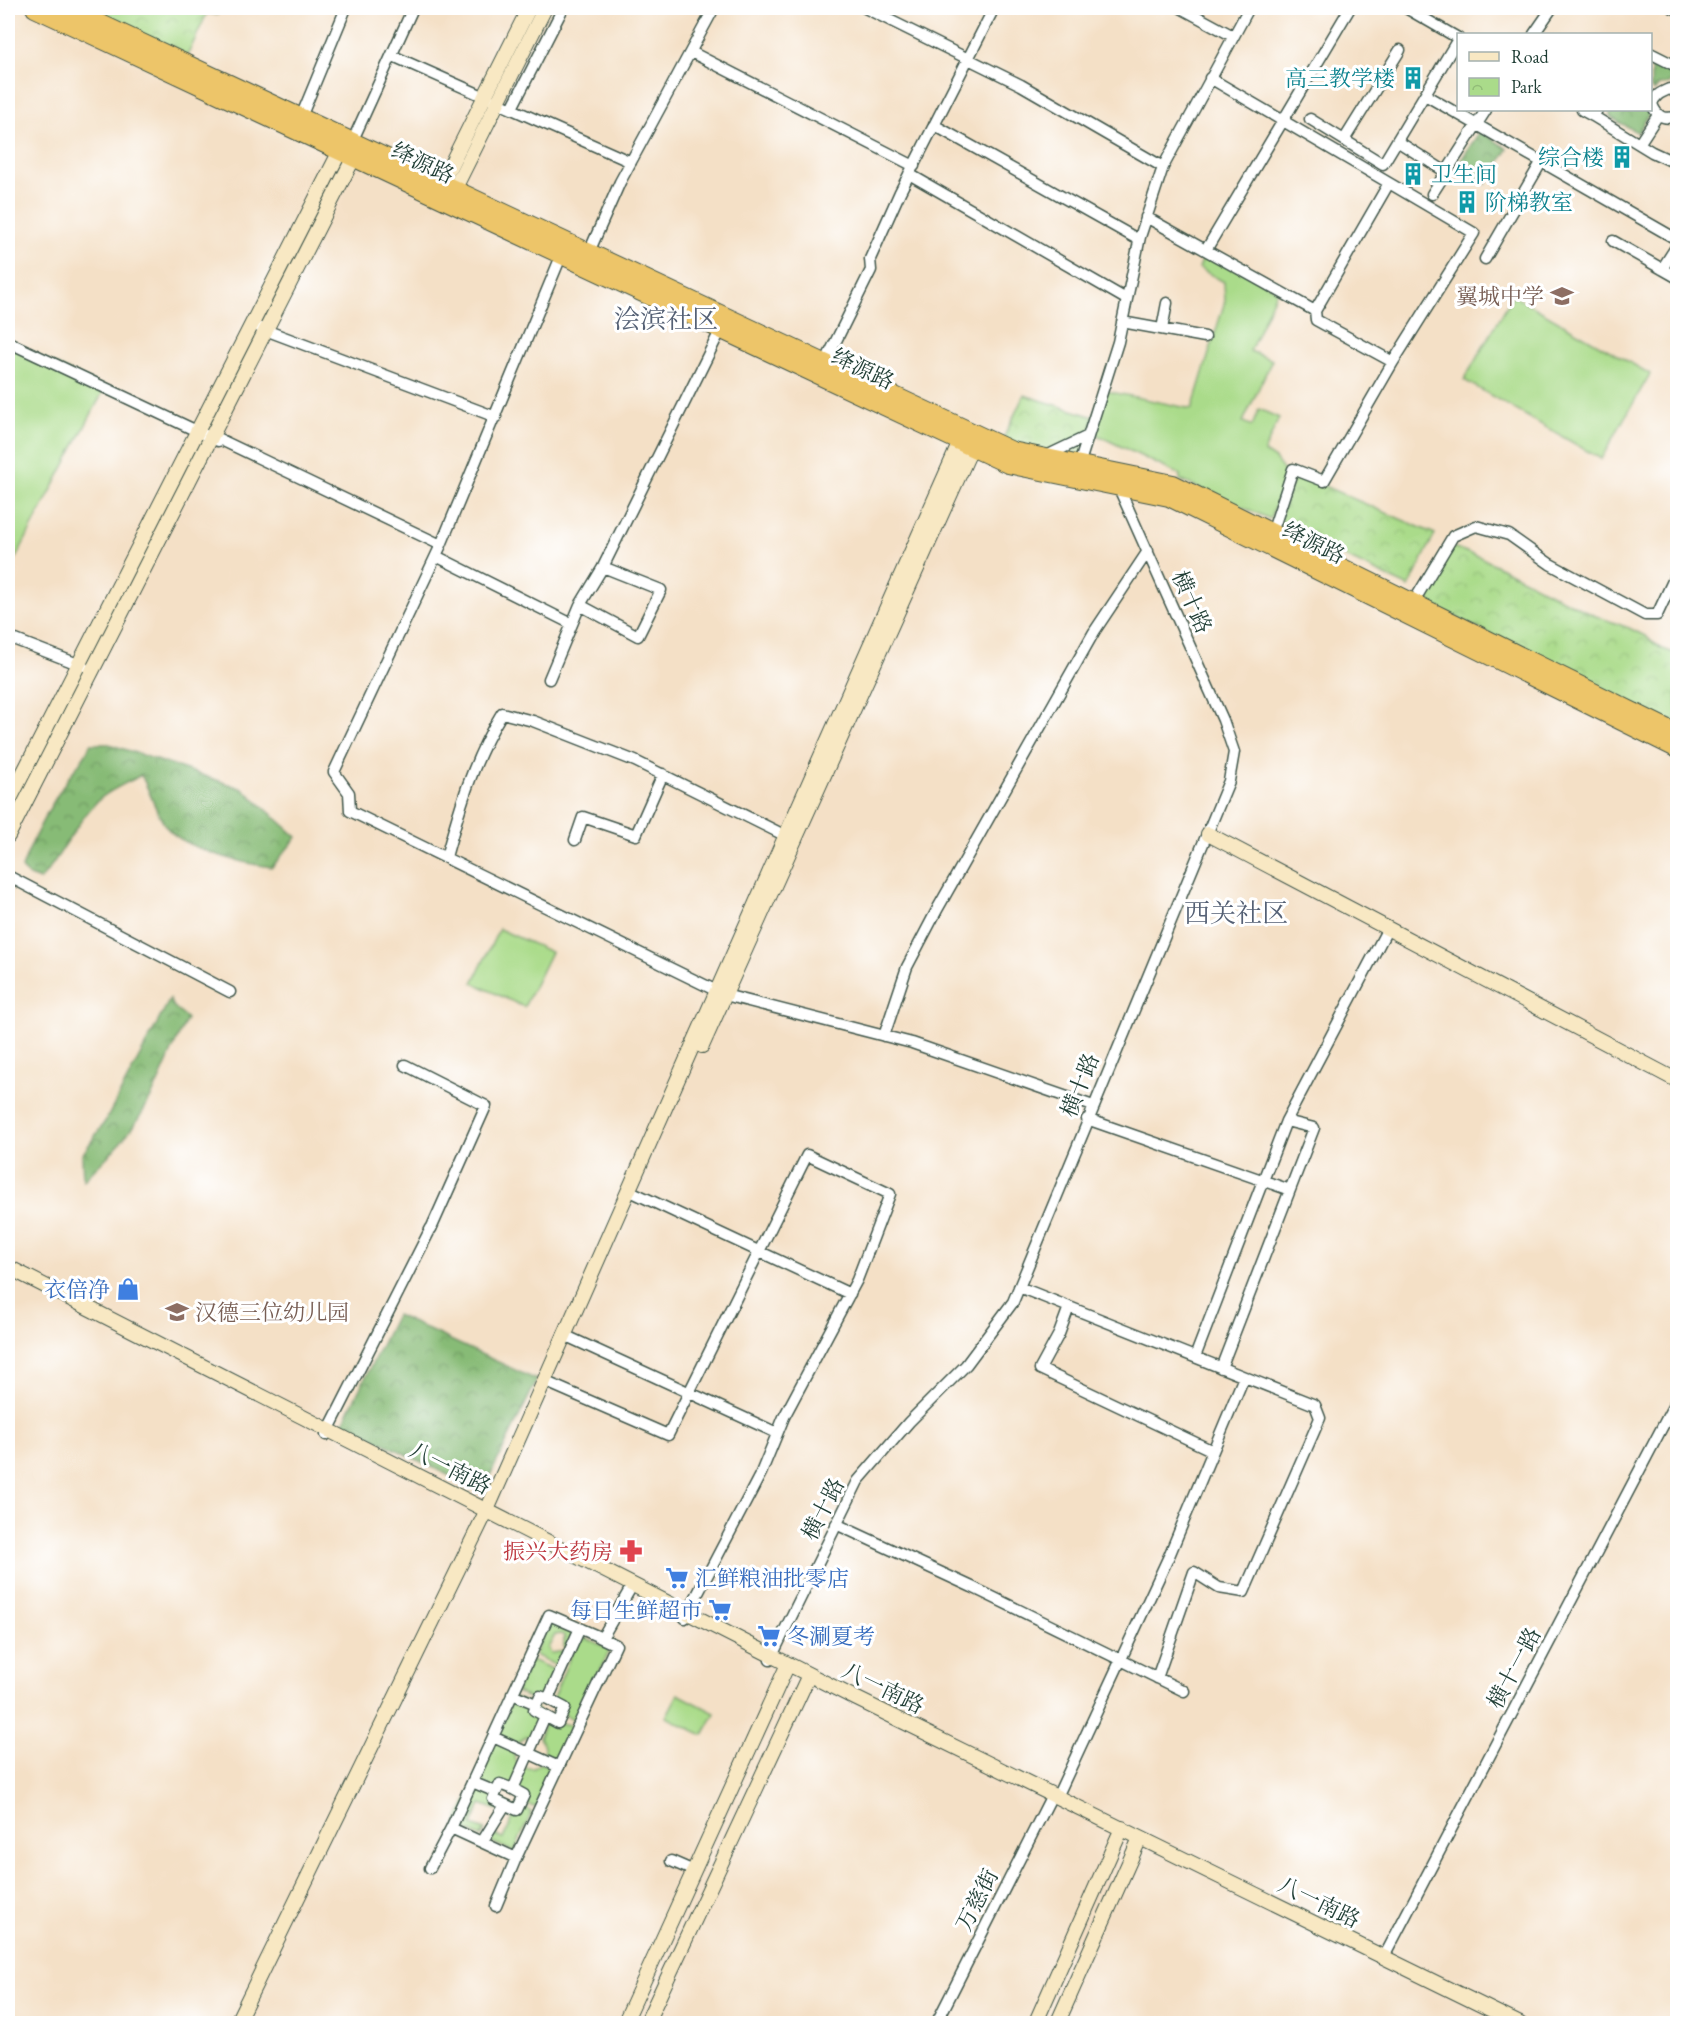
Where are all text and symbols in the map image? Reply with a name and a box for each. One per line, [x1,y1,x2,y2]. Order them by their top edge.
legend [1457,33,1652,111]
text: Road [1511,45,1550,68]
place label: 高三教学楼 [1285,64,1395,93]
building icon: 高三教学楼 [1400,65,1426,91]
text: Park [1511,75,1542,98]
street label: 绛源路 [387,136,459,190]
place label: 综合楼 [1538,143,1604,172]
building icon: 综合楼 [1609,144,1635,170]
place label: 卫生间 [1431,160,1497,189]
building icon: 卫生间 [1400,161,1426,187]
place label: 阶梯教室 [1485,188,1573,217]
building icon: 阶梯教室 [1454,189,1480,215]
place label: 翼城中学 [1456,282,1544,311]
school or university icon: 翼城中学 [1549,283,1575,309]
district label: 浍滨社区 [614,302,718,336]
street label: 绛源路 [827,342,899,396]
street label: 绛源路 [1278,515,1350,571]
street label: 横十路 [1165,566,1219,638]
district label: 西关社区 [1184,896,1288,930]
street label: 横十路 [1054,1049,1106,1121]
place label: 衣倍净 [44,1275,110,1304]
shop icon: 衣倍净 [115,1276,141,1302]
place label: 汉德三位幼儿园 [195,1298,349,1327]
school or university icon: 汉德三位幼儿园 [164,1299,190,1325]
street label: 八一南路 [404,1435,496,1501]
street label: 横十路 [795,1473,851,1545]
place label: 振兴大药房 [503,1537,613,1566]
pharmacy icon: 振兴大药房 [618,1538,644,1564]
place label: 汇鲜粮油批零店 [695,1564,849,1593]
supermarket icon: 汇鲜粮油批零店 [664,1565,690,1591]
place label: 每日生鲜超市 [570,1596,702,1625]
supermarket icon: 每日生鲜超市 [707,1597,733,1623]
place label: 冬涮夏考 [787,1622,875,1651]
street label: 横十一路 [1481,1622,1547,1714]
supermarket icon: 冬涮夏考 [756,1623,782,1649]
street label: 八一南路 [837,1656,929,1720]
street label: 万慈街 [949,1864,1005,1936]
street label: 八一南路 [1273,1870,1365,1934]

